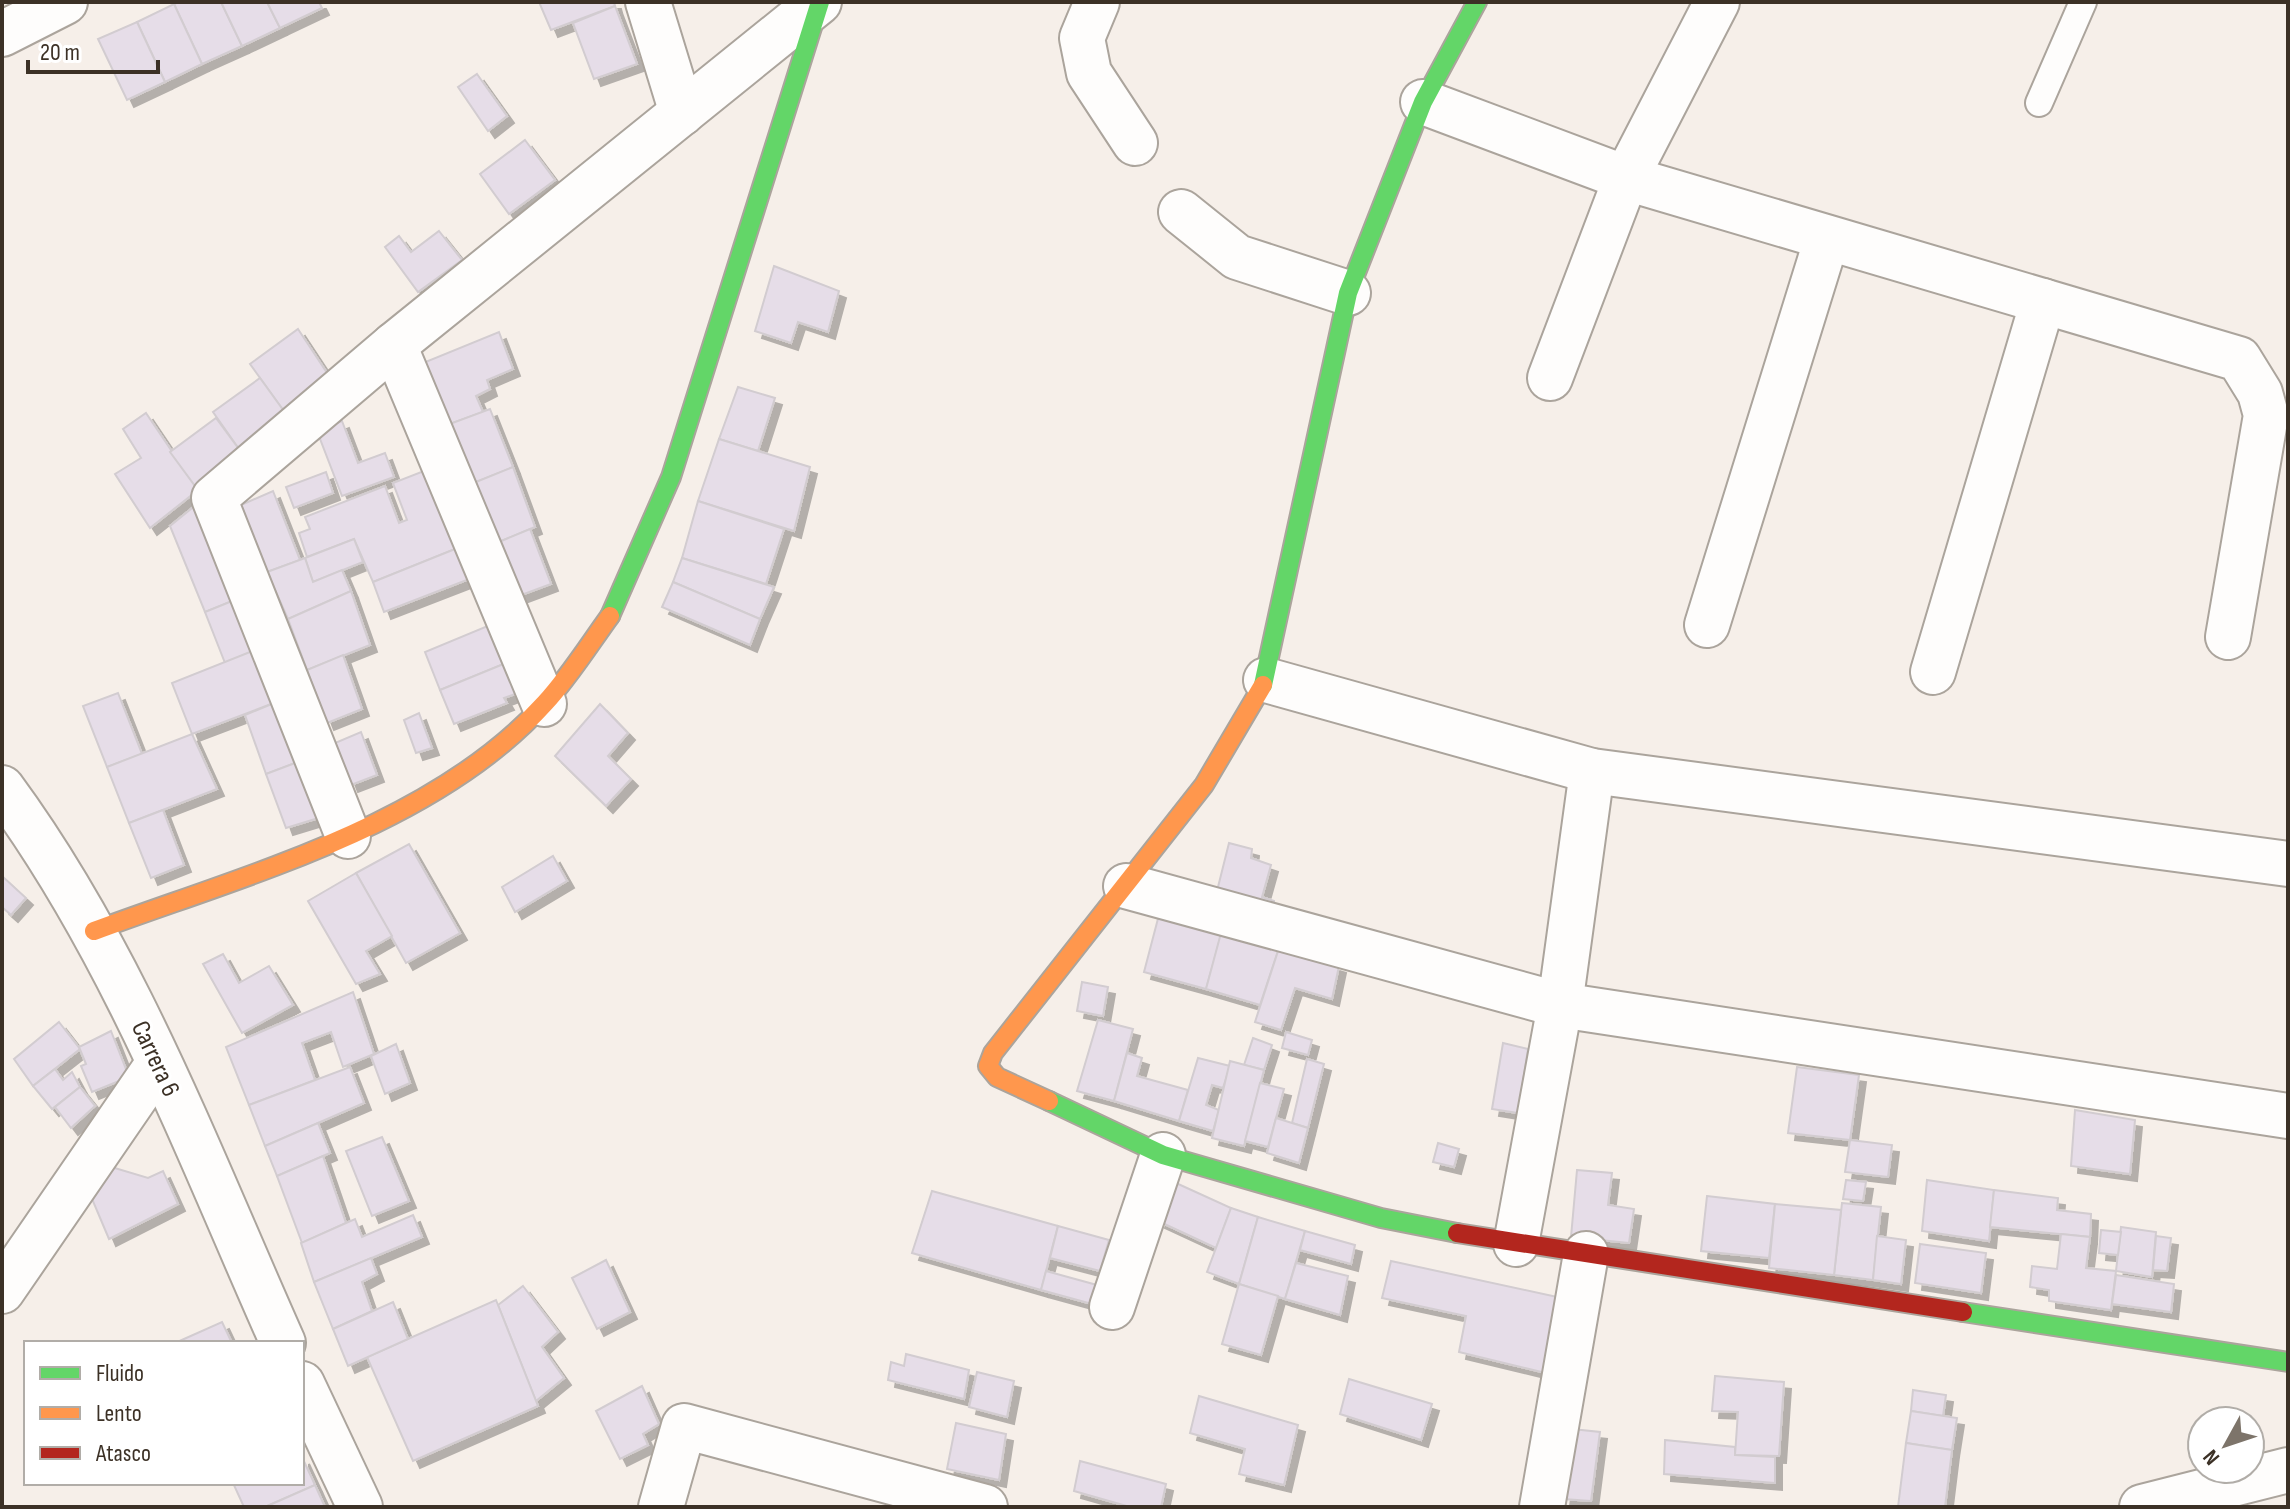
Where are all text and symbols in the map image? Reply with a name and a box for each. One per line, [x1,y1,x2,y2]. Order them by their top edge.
scale bar [28,24,158,74]
text: 20 m [40,38,80,67]
street label: Carrera 6 [124,1016,186,1102]
legend [24,1341,304,1485]
text: Fluido [96,1359,144,1388]
text: Lento [96,1399,142,1428]
north arrow [2186,1405,2266,1485]
text: Atasco [95,1439,151,1468]
text: N [2198,1444,2226,1470]

